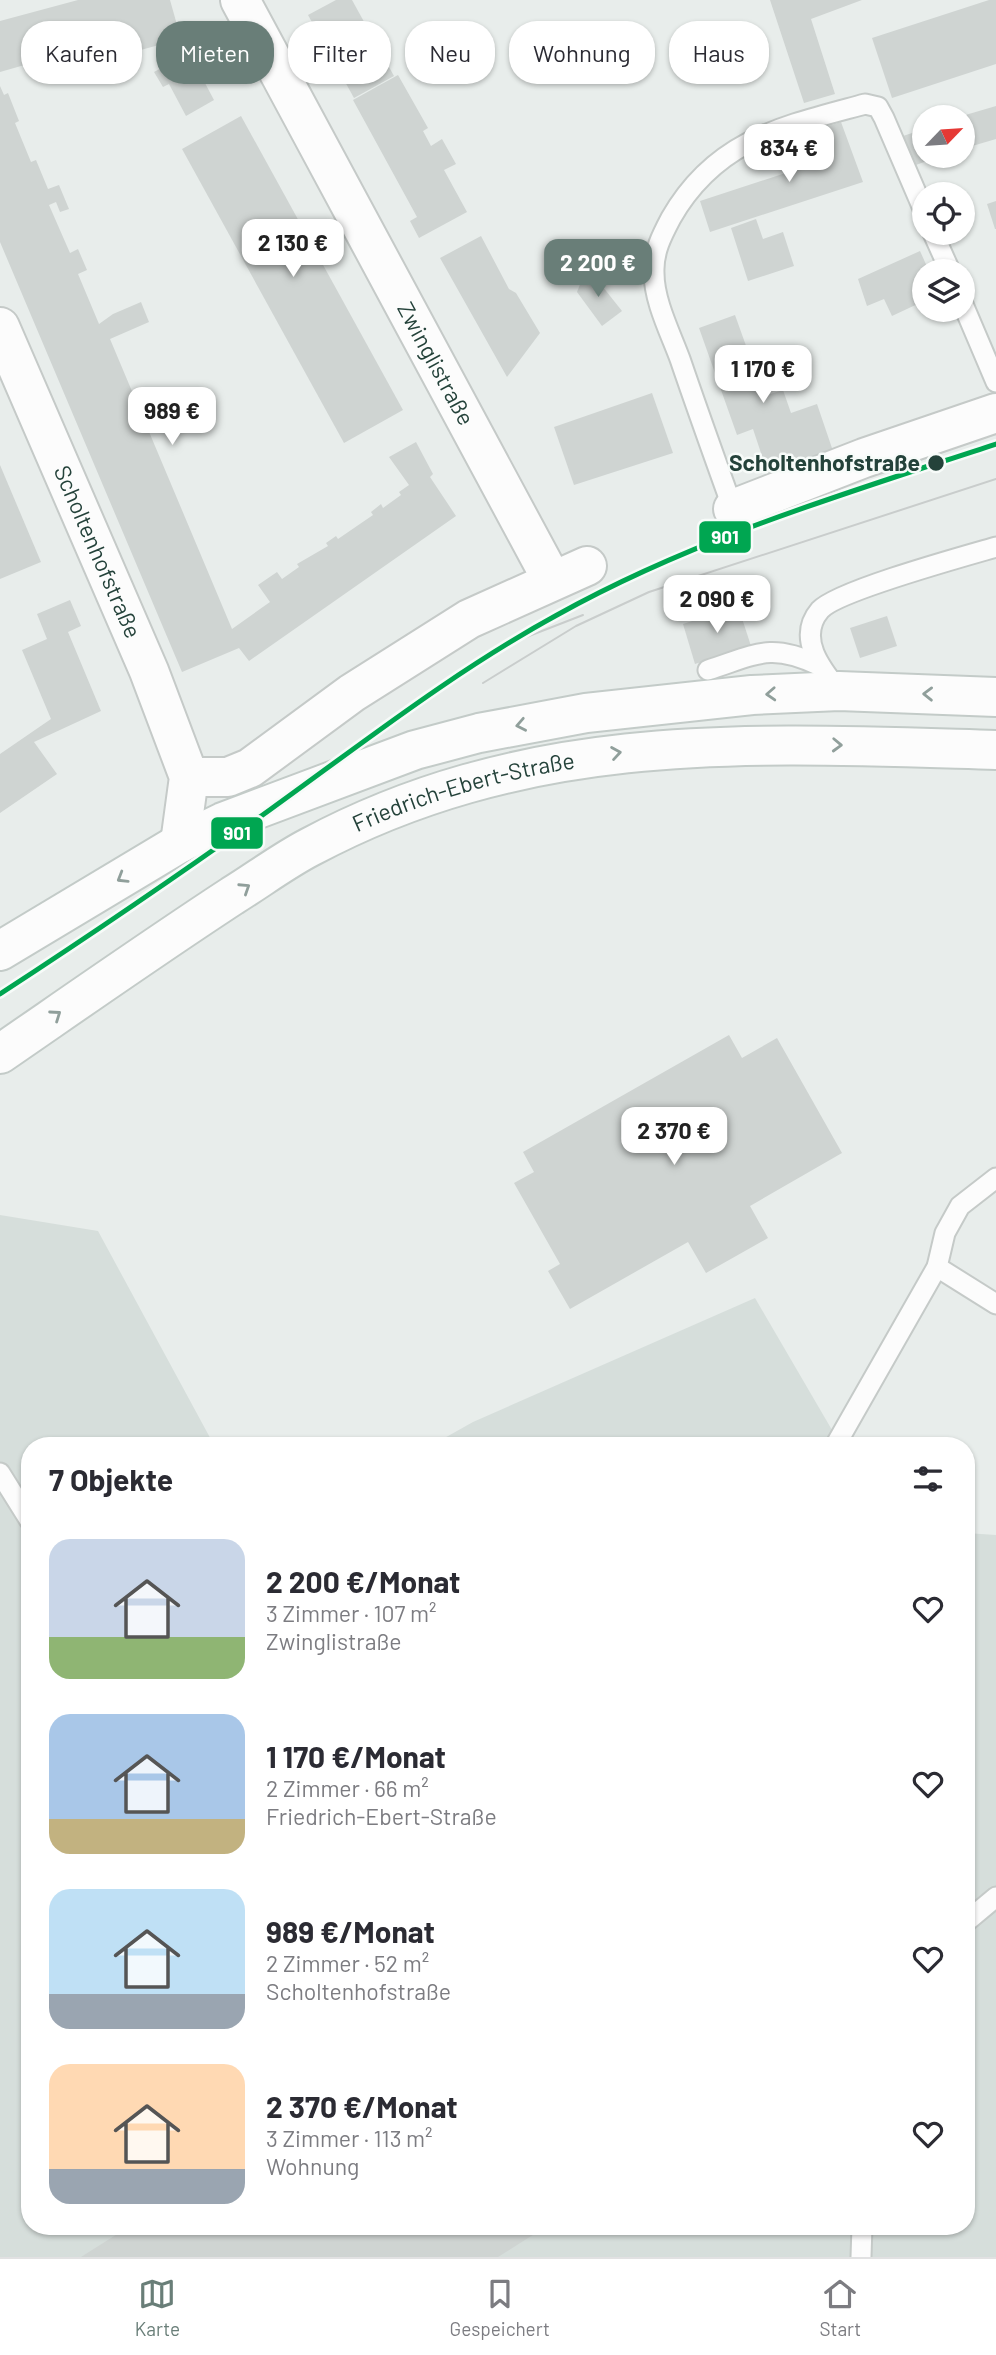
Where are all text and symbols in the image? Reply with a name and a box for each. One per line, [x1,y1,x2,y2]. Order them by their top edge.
chip: Kaufen [21,21,142,84]
chip: Mieten [156,21,274,84]
chip: Filter [288,21,391,84]
chip: Neu [405,21,495,84]
chip: Wohnung [509,21,655,84]
chip: Haus [669,21,769,84]
north arrow [912,105,975,168]
map controls [912,105,975,322]
pin: 834 € [740,124,838,184]
text: 834 € [760,133,818,161]
button: locate [912,182,975,245]
pin: 2 130 € [228,219,358,279]
text: 2 130 € [258,228,328,256]
pin: 2 200 € [533,240,663,299]
text: 2 200 € [560,248,636,276]
button: layers [912,259,975,322]
street label: Zwinglistraße [392,297,481,430]
pin: 1 170 € [698,346,828,405]
text: 1 170 € [731,354,795,382]
pin: 989 € [123,388,221,447]
text: 989 € [144,396,200,424]
place label: Scholtenhofstraße [729,448,920,476]
marker: Scholtenhofstraße [926,453,946,473]
street label: Scholtenhofstraße [49,461,148,642]
line badge: 901 [698,520,752,554]
text: 901 [711,525,739,548]
pin: 2 090 € [652,576,782,635]
text: 2 090 € [679,584,755,612]
one-way arrow [765,687,776,702]
one-way arrow [922,687,933,702]
one-way arrow [515,717,527,732]
one-way arrow [832,738,843,753]
street label: Friedrich-Ebert-Straße [348,745,576,837]
one-way arrow [610,746,622,761]
line badge: 901 [210,816,264,850]
text: 901 [223,821,251,844]
one-way arrow [116,870,129,883]
one-way arrow [237,884,250,897]
one-way arrow [48,1011,61,1023]
pin: 2 370 € [609,1108,739,1167]
text: 2 370 € [637,1116,711,1144]
icon: filters [909,1460,947,1498]
text: 7 Objekte [49,1461,173,1497]
text: 2 200 €/Monat [266,1563,461,1599]
icon: home [105,1567,189,1651]
icon: heart [909,1590,947,1628]
text: 3 Zimmer · 107 m² [266,1599,437,1627]
text: Zwinglistraße [266,1627,402,1655]
text: 1 170 €/Monat [266,1738,446,1774]
icon: home [105,1742,189,1826]
icon: heart [909,1765,947,1803]
text: 2 Zimmer · 66 m² [266,1774,429,1802]
text: Friedrich-Ebert-Straße [266,1802,497,1830]
text: 989 €/Monat [266,1913,435,1949]
icon: home [105,1917,189,2001]
icon: heart [909,1940,947,1978]
text: 2 Zimmer · 52 m² [266,1949,429,1977]
text: Scholtenhofstraße [266,1977,451,2005]
text: 2 370 €/Monat [266,2088,458,2124]
icon: home [105,2092,189,2176]
icon: heart [909,2115,947,2153]
text: 3 Zimmer · 113 m² [266,2124,433,2152]
text: Wohnung [266,2152,359,2180]
tab: Karte [135,2275,180,2340]
tab: Gespeichert [450,2275,550,2340]
tab: Start [819,2275,861,2340]

